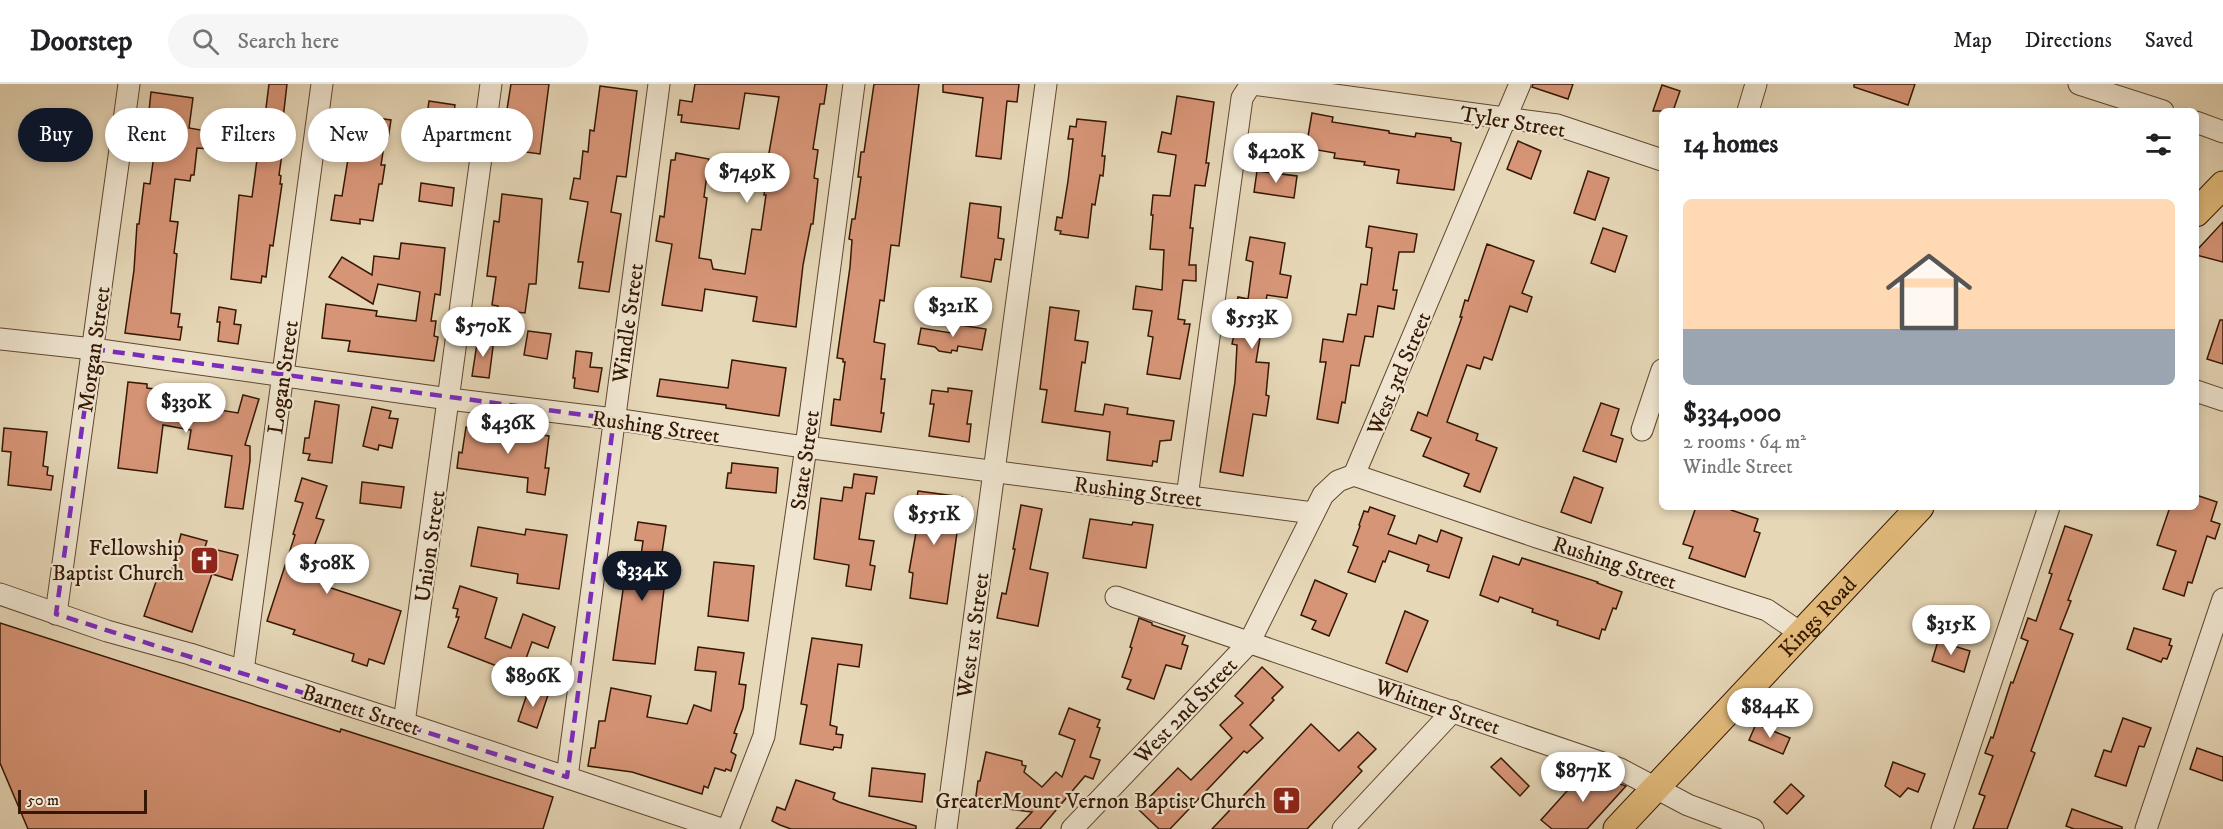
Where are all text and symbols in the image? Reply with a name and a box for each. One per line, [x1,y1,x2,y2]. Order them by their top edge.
search box [168,14,588,68]
text: Doorstep [30,24,132,59]
icon: search [189,25,222,58]
text: Search here [237,28,339,55]
text: Map [1953,28,1992,54]
text: Directions [2025,28,2112,54]
text: Saved [2145,28,2193,54]
street label: Tyler Street [1458,101,1567,144]
chip: Buy [18,108,93,162]
chip: Rent [105,108,188,162]
chip: Filters [200,108,296,162]
chip: New [308,108,389,162]
chip: Apartment [401,108,533,162]
text: 14 homes [1683,128,1778,161]
icon: filters [2142,128,2175,161]
pin: $420K [1234,133,1318,184]
text: $420K [1247,140,1305,165]
pin: $749K [705,153,789,204]
text: $749K [719,160,775,185]
icon: home [1875,238,1983,346]
street label: Windle Street [607,262,650,386]
street label: Morgan Street [72,284,117,414]
pin: $321K [911,287,995,338]
text: $321K [928,294,978,319]
pin: $553K [1210,299,1294,350]
text: $553K [1226,306,1278,331]
pin: $570K [441,307,525,358]
street label: West 3rd Street [1361,308,1437,440]
text: $570K [455,314,511,339]
street label: Logan Street [262,318,305,436]
pin: $330K [144,383,228,434]
text: $330K [161,390,211,415]
text: $334,000 [1683,397,1781,430]
pin: $436K [466,404,550,455]
street label: Rushing Street [590,405,721,450]
street label: State Street [785,408,826,512]
text: $436K [481,411,535,436]
text: 2 rooms · 64 m² [1683,430,1806,455]
text: Windle Street [1683,455,1793,480]
street label: Rushing Street [1072,471,1203,514]
street label: Union Street [409,489,452,604]
pin: $551K [892,495,976,546]
text: $551K [908,502,960,527]
street label: Rushing Street [1549,531,1680,596]
place label: Fellowship Baptist Church [52,535,184,587]
church icon: Fellowship Baptist Church [189,544,221,576]
pin: $508K [285,544,369,595]
text: $508K [299,551,355,576]
pin: $334K [600,551,684,602]
text: $334K [616,558,668,583]
street label: West 1st Street [951,571,996,701]
street label: Kings Road [1774,571,1863,663]
pin: $315K [1909,605,1993,656]
text: $315K [1926,612,1976,637]
street label: West 2nd Street [1128,652,1243,771]
pin: $896K [491,657,575,708]
text: $896K [505,664,561,689]
street label: Whitner Street [1371,673,1504,741]
street label: Barnett Street [298,679,423,742]
pin: $844K [1728,688,1812,739]
text: $844K [1741,695,1799,720]
pin: $877K [1541,752,1625,803]
text: $877K [1555,759,1611,784]
church icon: GreaterMount Vernon Baptist Church [1271,784,1303,816]
scale bar [18,787,147,814]
place label: GreaterMount Vernon Baptist Church [935,788,1266,815]
text: 50 m [27,790,59,810]

